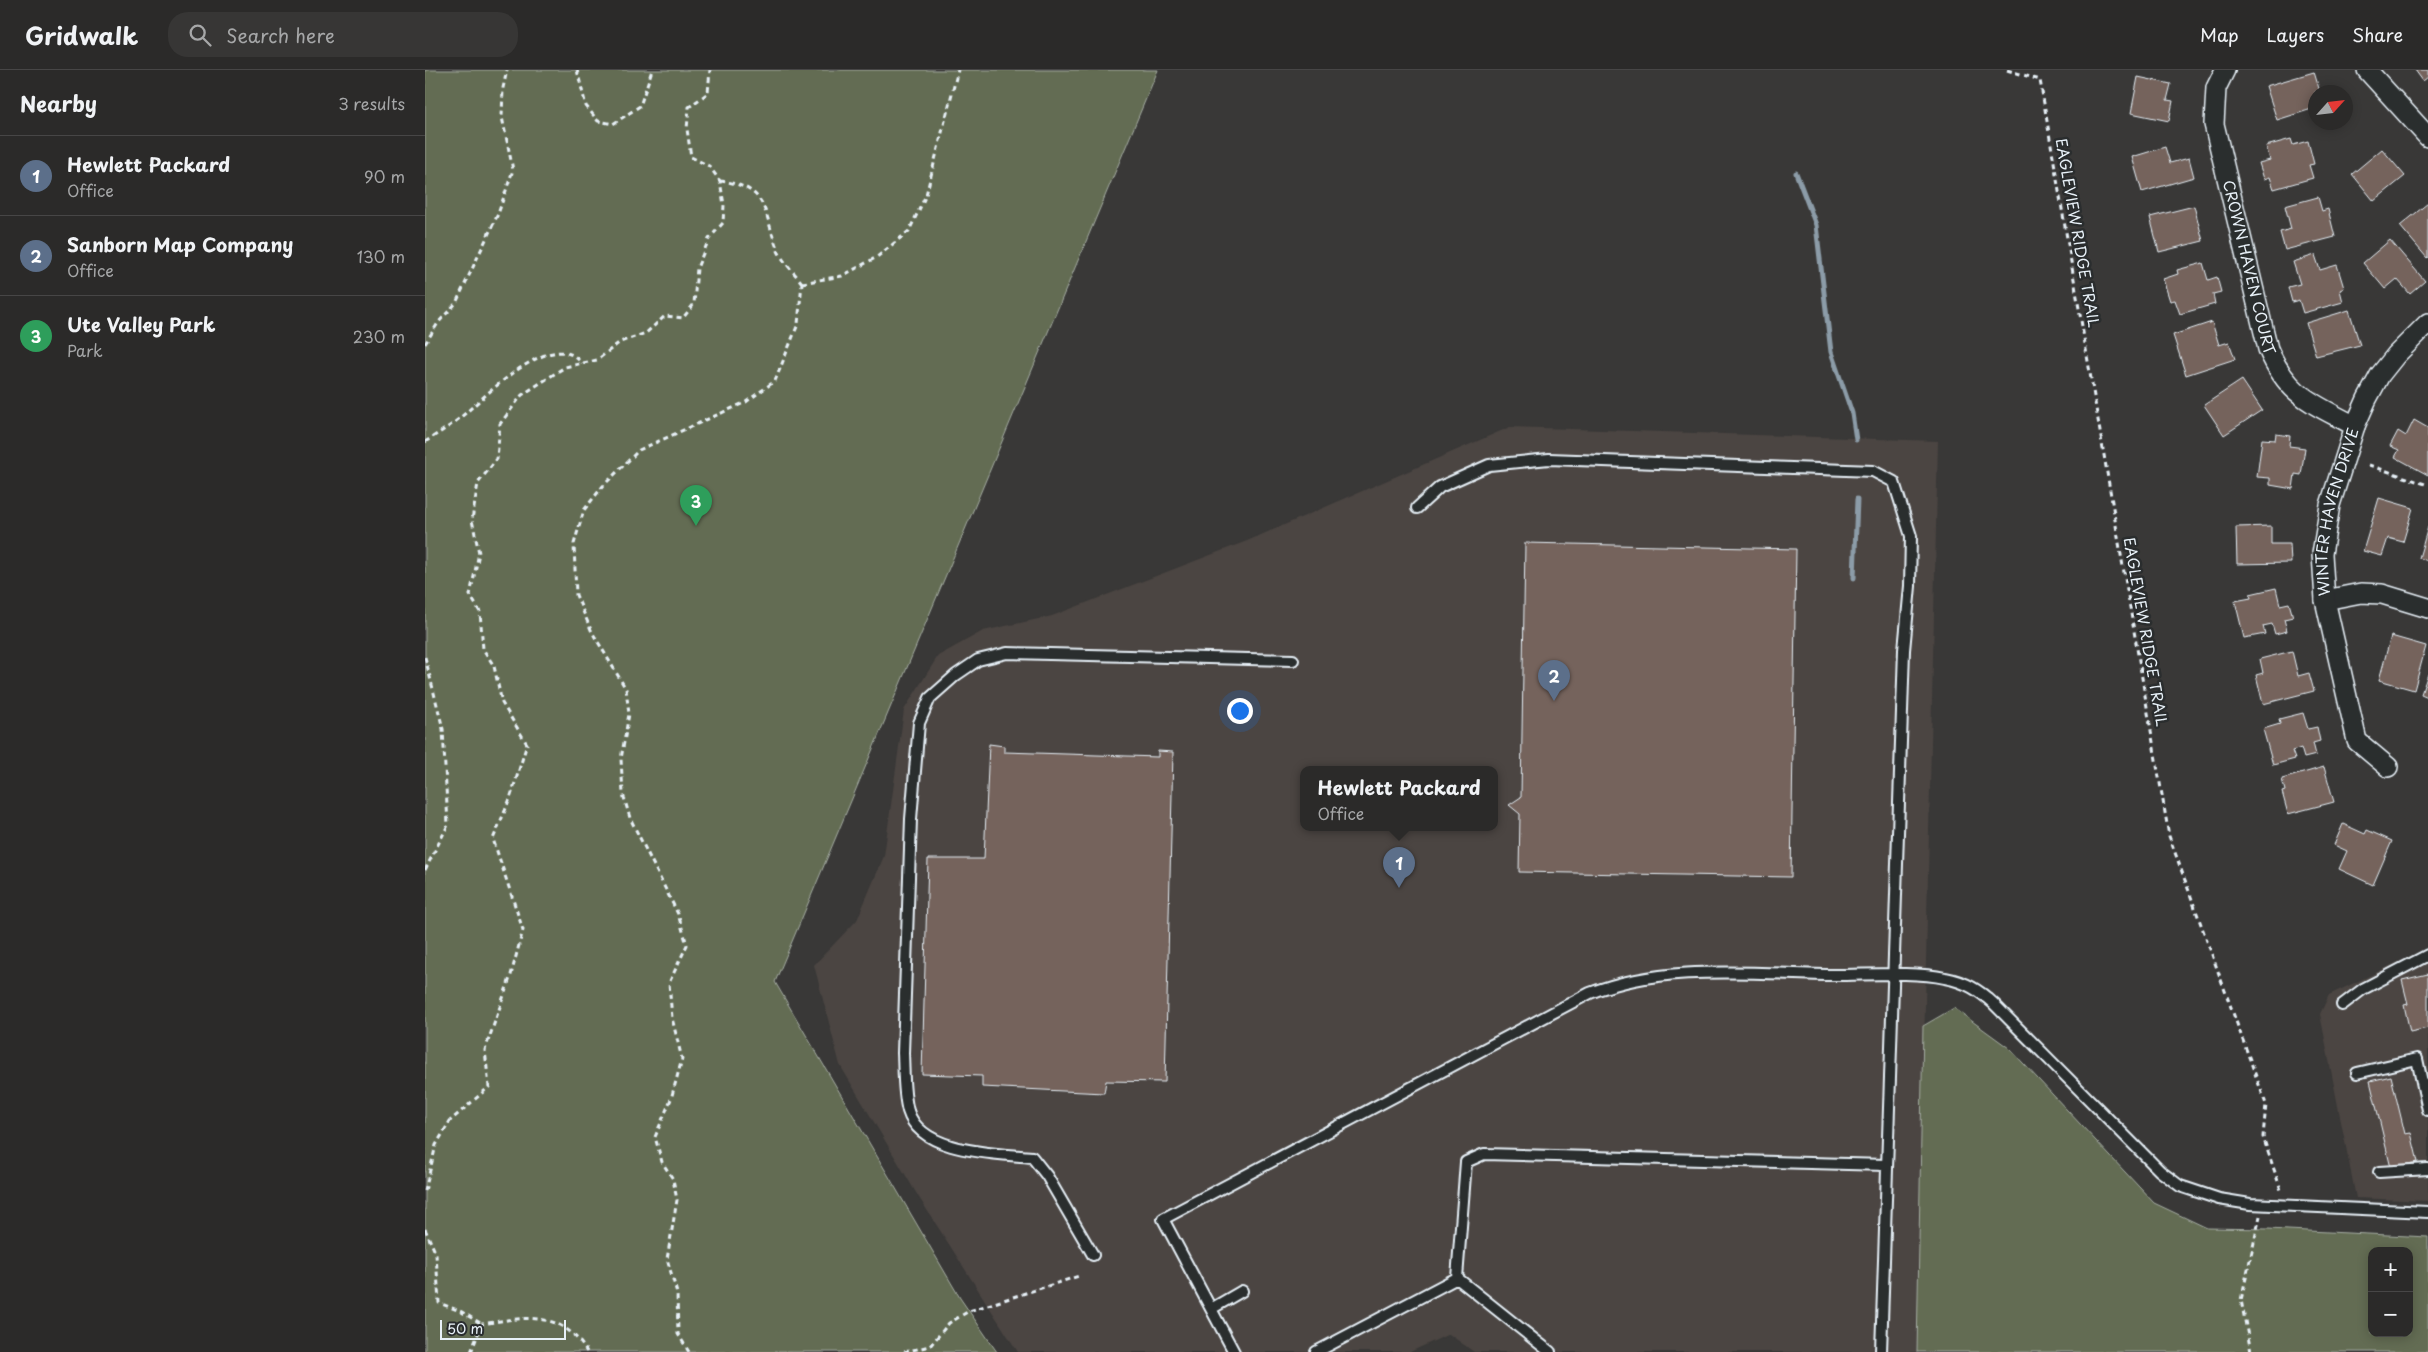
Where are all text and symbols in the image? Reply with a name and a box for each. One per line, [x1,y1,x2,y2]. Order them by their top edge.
search box [168,12,518,57]
text: Gridwalk [25,17,138,53]
icon: search [186,21,214,49]
text: Search here [226,21,335,49]
text: Map [2200,21,2239,48]
text: Layers [2267,21,2324,48]
text: Share [2352,21,2403,48]
north arrow [2308,85,2353,130]
text: Nearby [20,87,97,119]
text: 3 results [338,91,405,115]
street label: EAGLEVIEW RIDGE TRAIL [2051,136,2106,329]
text: Hewlett Packard [67,150,230,178]
text: 1 [32,164,40,188]
text: 90 m [364,164,405,188]
text: Office [67,178,114,202]
street label: CROWN HAVEN COURT [2218,178,2283,359]
text: Sanborn Map Company [67,230,293,258]
text: 2 [30,244,42,268]
text: 130 m [357,244,405,268]
text: Office [67,258,114,282]
text: Ute Valley Park [67,310,215,338]
text: 3 [31,324,41,348]
text: 230 m [353,324,405,348]
text: Park [67,338,103,362]
street label: WINTER HAVEN DRIVE [2309,425,2364,597]
pin: 3 [680,485,712,526]
street label: EAGLEVIEW RIDGE TRAIL [2119,535,2174,728]
pin: 2 [1538,660,1570,701]
your location [1227,698,1253,724]
popup [1300,766,1498,831]
text: Hewlett Packard [1318,773,1480,801]
text: Office [1318,801,1364,825]
pin: 1 [1383,847,1415,888]
map controls [2368,1247,2413,1337]
button: + [2368,1247,2413,1292]
button: − [2368,1292,2413,1337]
scale bar [440,1317,566,1340]
text: 50 m [447,1318,483,1339]

